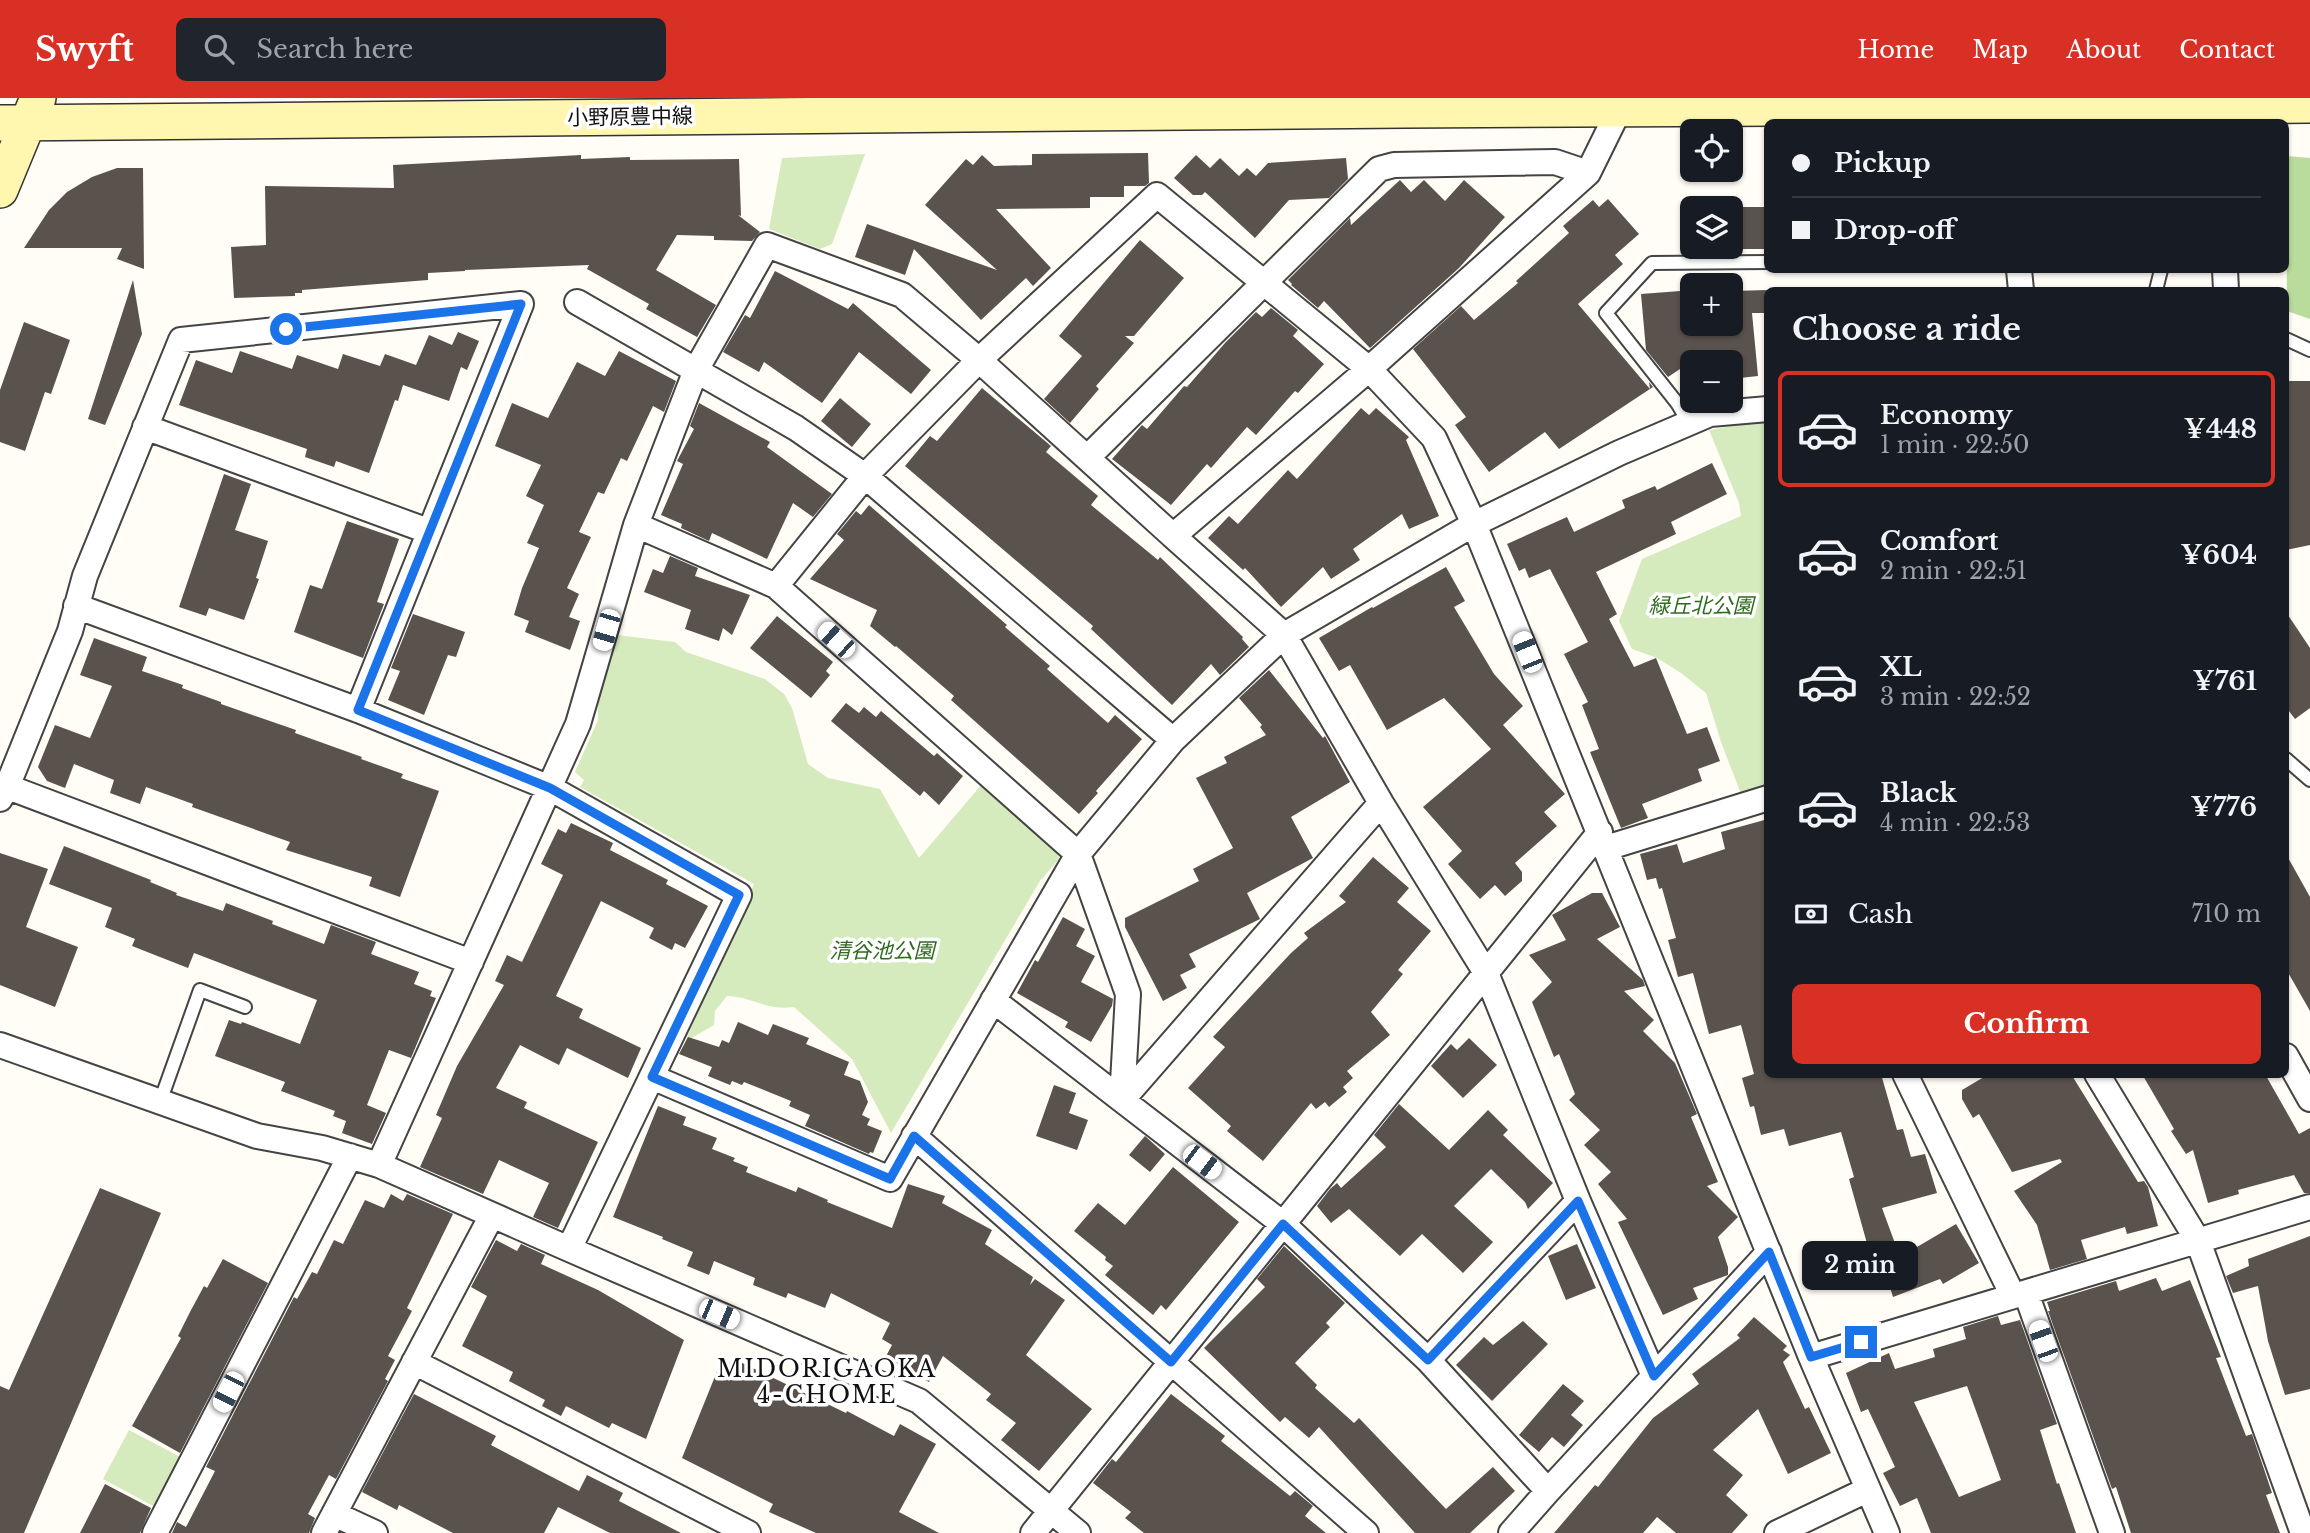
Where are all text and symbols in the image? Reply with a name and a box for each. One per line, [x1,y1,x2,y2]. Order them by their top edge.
search box [176,18,666,81]
text: Swyft [35,29,134,70]
icon: search [200,30,238,68]
text: Search here [256,33,414,65]
text: Home [1858,35,1934,64]
text: Map [1972,35,2028,64]
text: About [2066,35,2141,64]
text: Contact [2179,35,2275,64]
street label: 小野原豊中線 [567,103,693,131]
map controls [1680,119,1743,413]
button: locate [1680,119,1743,182]
text: Pickup [1834,147,1931,179]
button: layers [1680,196,1743,259]
text: Drop-off [1834,214,1955,246]
button: + [1680,273,1743,336]
text: Choose a ride [1792,309,2021,349]
route start [270,313,302,345]
button: − [1680,350,1743,413]
icon: car [1796,398,1859,461]
text: Economy [1880,399,2013,431]
text: ¥448 [2184,413,2257,445]
text: 1 min · 22:50 [1880,431,2029,459]
icon: car [1796,524,1859,587]
text: Comfort [1880,525,1998,557]
text: ¥604 [2180,539,2257,571]
text: 2 min · 22:51 [1880,557,2027,585]
park label: 緑丘北公園 [1649,593,1756,619]
car [591,607,622,653]
car [814,618,859,662]
car [1510,629,1545,675]
icon: car [1796,650,1859,713]
text: XL [1880,651,1922,683]
text: ¥761 [2193,665,2257,697]
text: 3 min · 22:52 [1880,683,2031,711]
icon: car [1796,776,1859,839]
text: Black [1880,777,1957,809]
text: ¥776 [2191,791,2257,823]
text: 4 min · 22:53 [1880,809,2030,837]
icon: cash [1792,895,1830,933]
text: Cash [1848,898,1913,930]
text: 710 m [2191,900,2261,928]
park label: 清谷池公園 [830,938,937,964]
button: Confirm [1792,984,2261,1064]
car [1179,1141,1226,1183]
callout: 2 min [1803,1240,1919,1290]
text: 2 min [1824,1251,1896,1279]
car [696,1296,743,1332]
car [2026,1318,2061,1364]
route end [1845,1326,1877,1358]
district label: MIDORIGAOKA 4-CHOME [717,1355,937,1409]
car [210,1369,247,1415]

